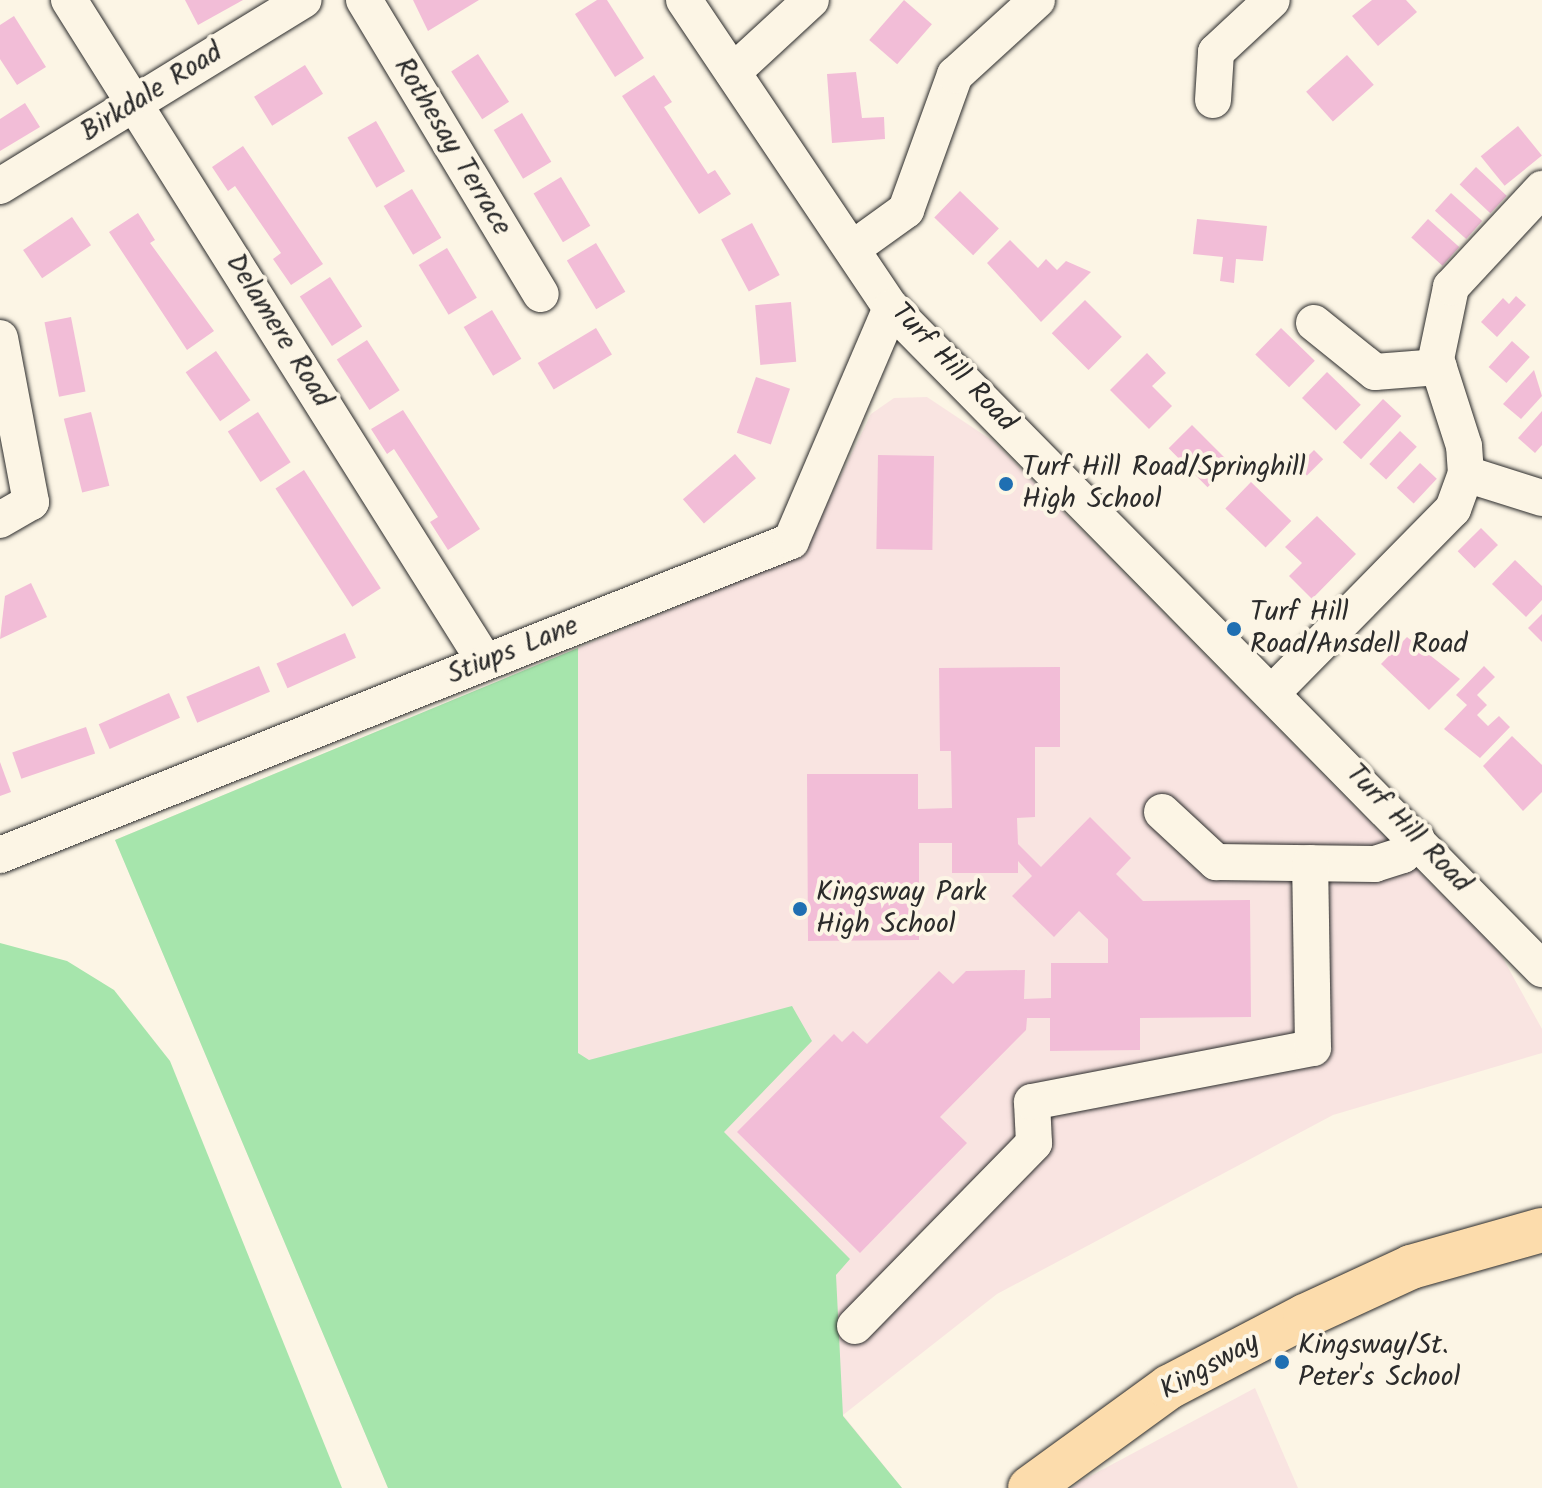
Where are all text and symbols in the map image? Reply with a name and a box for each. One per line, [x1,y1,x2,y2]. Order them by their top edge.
street label: Birkdale Road [75,36,229,150]
street label: Rothesay Terrace [386,52,518,242]
street label: Delamere Road [217,248,339,414]
street label: Turf Hill Road [883,297,1023,439]
place label: Turf Hill Road/Springhill High School [1022,451,1306,517]
marker: Turf Hill Road/Springhill High School [997,475,1015,493]
place label: Turf Hill Road/Ansdell Road [1250,596,1468,662]
street label: Stiups Lane [443,610,583,692]
marker: Turf Hill Road/Ansdell Road [1225,620,1243,638]
street label: Turf Hill Road [1338,758,1478,900]
place label: Kingsway Park High School [816,876,986,942]
marker: Kingsway Park High School [791,900,809,918]
street label: Kingsway [1154,1326,1266,1408]
place label: Kingsway/St. Peter's School [1298,1329,1460,1395]
marker: Kingsway/St. Peter's School [1273,1353,1291,1371]

